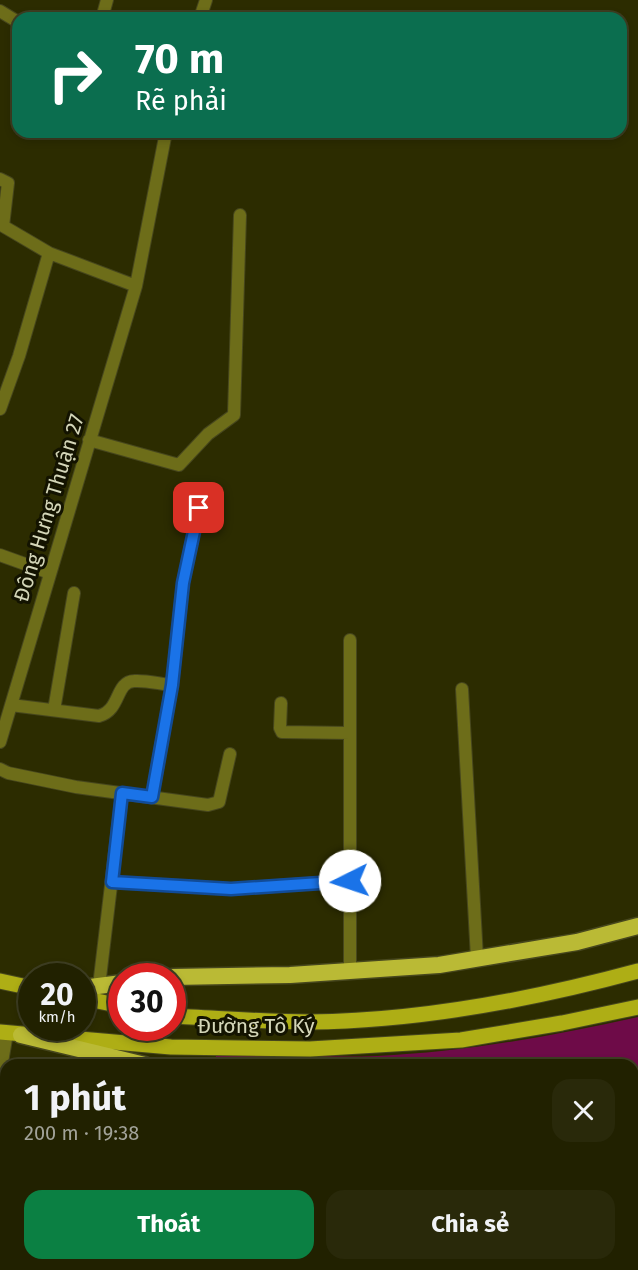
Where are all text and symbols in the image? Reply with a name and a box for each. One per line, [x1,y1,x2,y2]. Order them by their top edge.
text: 70 m [135,34,224,84]
icon: right [36,36,114,114]
text: Rẽ phải [135,85,227,117]
street label: Đông Hưng Thuận 27 [8,411,90,605]
pin [173,482,224,533]
icon: arrive [182,491,215,524]
position arrow [318,849,382,913]
speed limit sign: 30 [108,963,186,1041]
text: 20 [40,977,74,1013]
text: km/h [38,1008,76,1026]
street label: Đường Tô Ký [197,1013,315,1039]
text: 1 phút [24,1076,126,1120]
button: close [552,1079,615,1142]
text: 200 m · 19:38 [24,1121,139,1145]
button: Thoát [24,1190,314,1259]
button: Chia sẻ [326,1190,615,1259]

